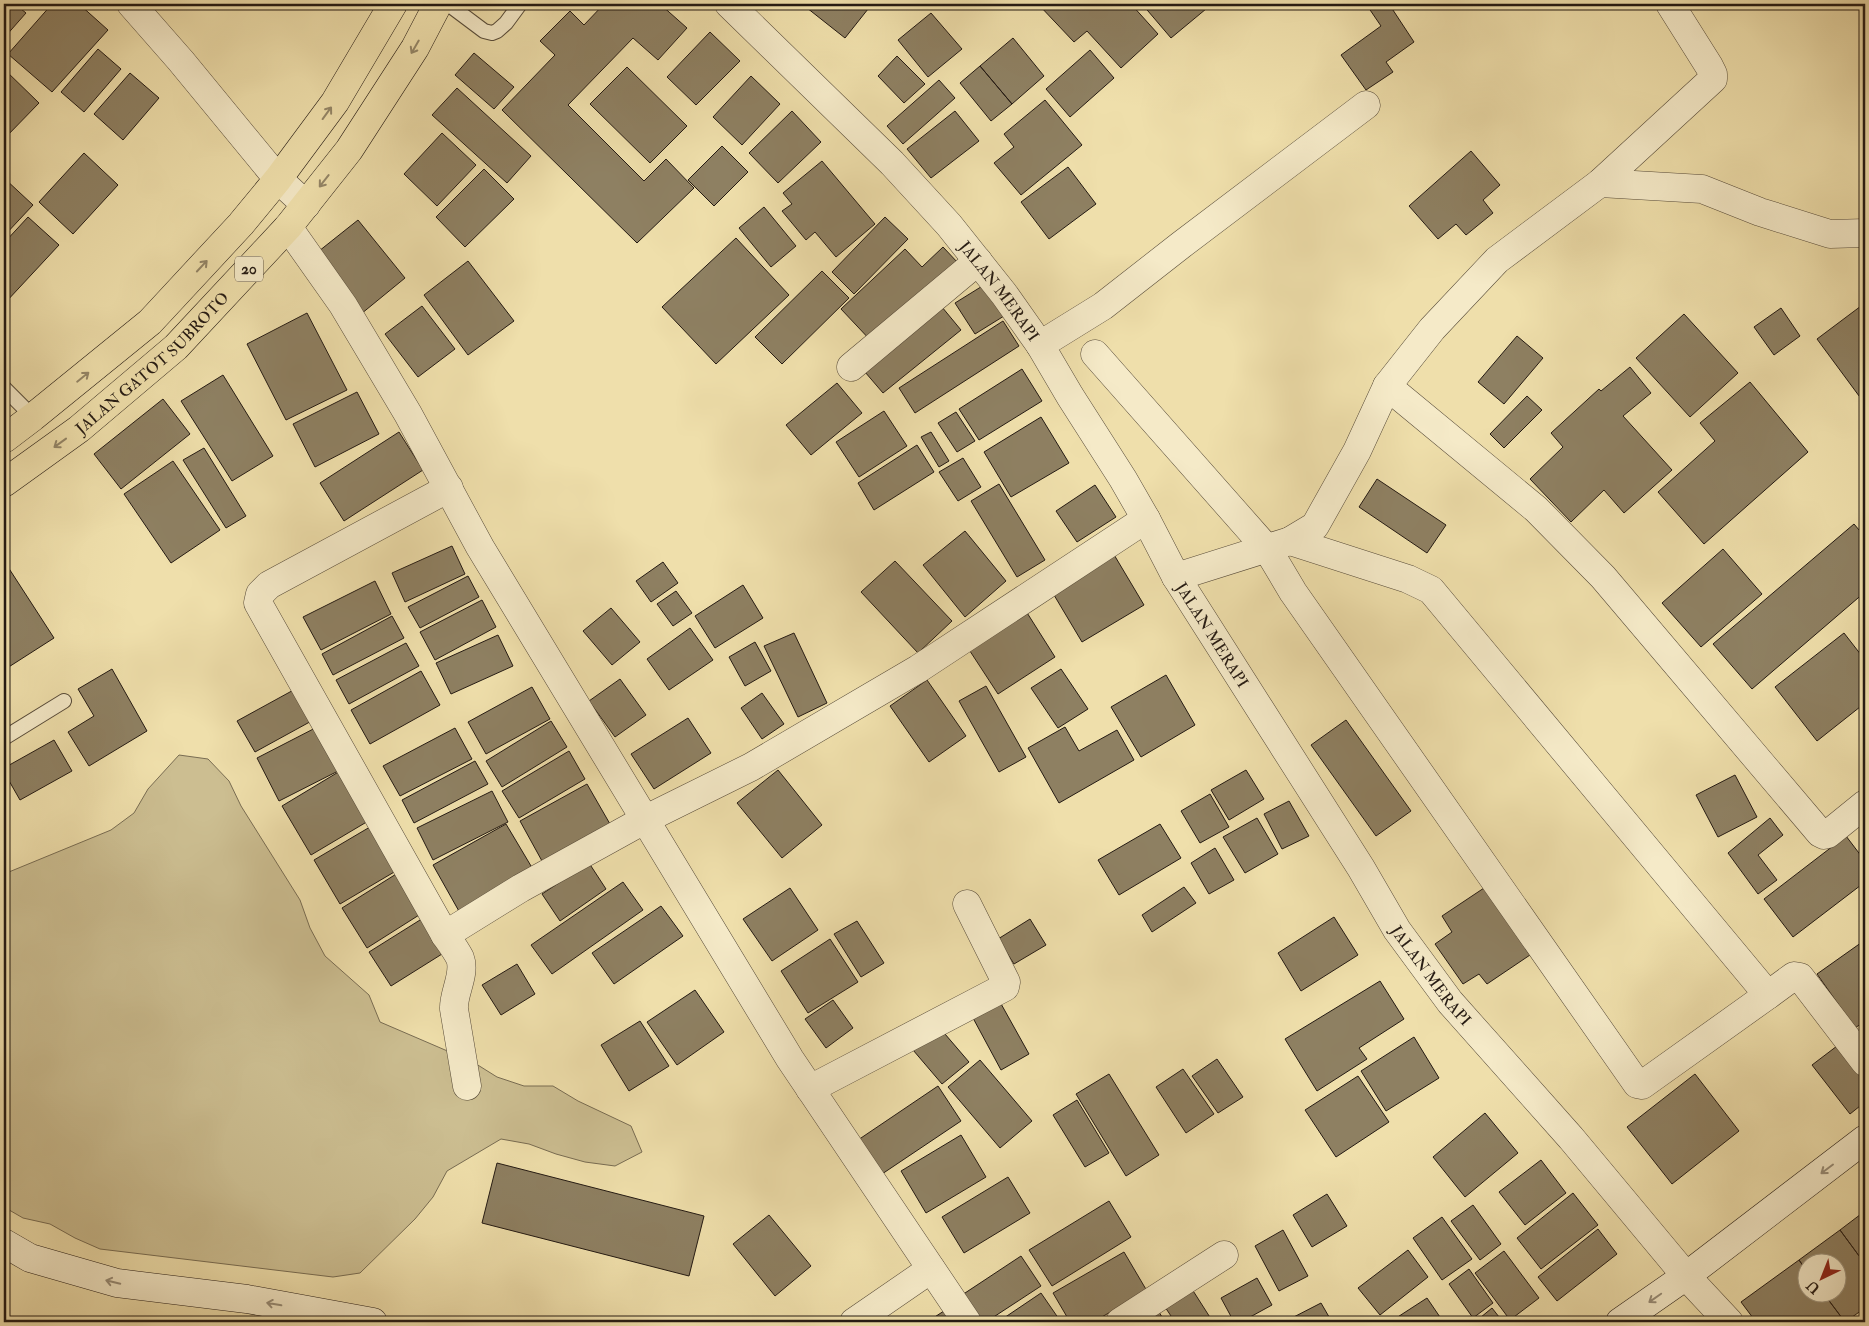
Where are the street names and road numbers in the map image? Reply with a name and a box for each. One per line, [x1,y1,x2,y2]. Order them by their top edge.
street label: JALAN MERAPI [953,236,1043,346]
road number: 20 [235,256,263,282]
street label: JALAN GATOT SUBROTO [71,288,233,440]
street label: JALAN MERAPI [1170,578,1253,692]
street label: JALAN MERAPI [1384,921,1475,1030]

